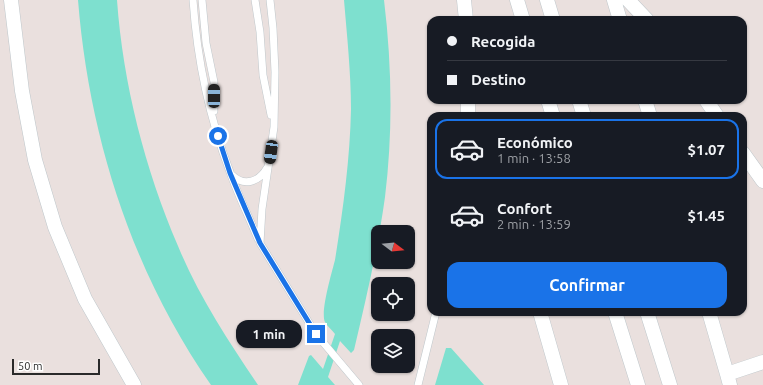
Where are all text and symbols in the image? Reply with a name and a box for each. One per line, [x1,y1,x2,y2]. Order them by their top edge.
text: Recogida [471,33,535,50]
text: Destino [471,71,526,88]
car [208,84,220,108]
route start [209,127,227,145]
icon: car [449,131,485,167]
text: Económico [497,134,573,151]
car [263,139,279,165]
text: $1.07 [687,141,725,158]
text: 1 min · 13:58 [497,151,571,165]
icon: car [449,197,485,233]
text: Confort [497,200,552,217]
text: $1.45 [687,207,725,224]
text: 2 min · 13:59 [497,217,571,231]
north arrow [371,225,415,269]
map controls [371,225,415,373]
button: Confirmar [447,262,727,308]
button: locate [371,277,415,321]
callout: 1 min [236,320,302,348]
route end [307,325,325,343]
text: 1 min [253,327,285,341]
button: layers [371,329,415,373]
scale bar [12,357,100,376]
text: 50 m [18,360,42,372]

